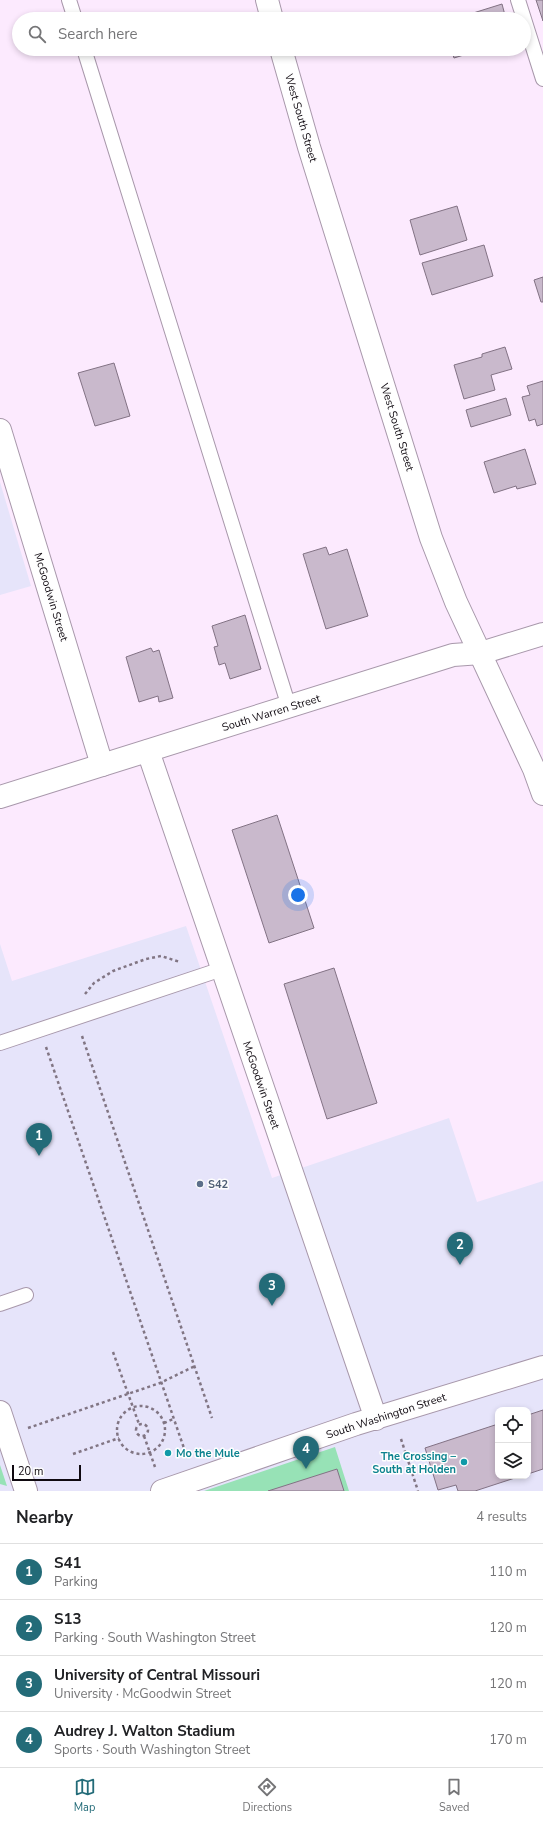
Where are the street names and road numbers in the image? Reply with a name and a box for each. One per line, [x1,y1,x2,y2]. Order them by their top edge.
street label: West South Street [281,72,321,164]
street label: West South Street [376,381,418,473]
street label: McGoodwin Street [30,551,72,643]
street label: South Warren Street [220,691,322,735]
street label: McGoodwin Street [239,1039,283,1131]
street label: South Washington Street [324,1389,448,1442]

